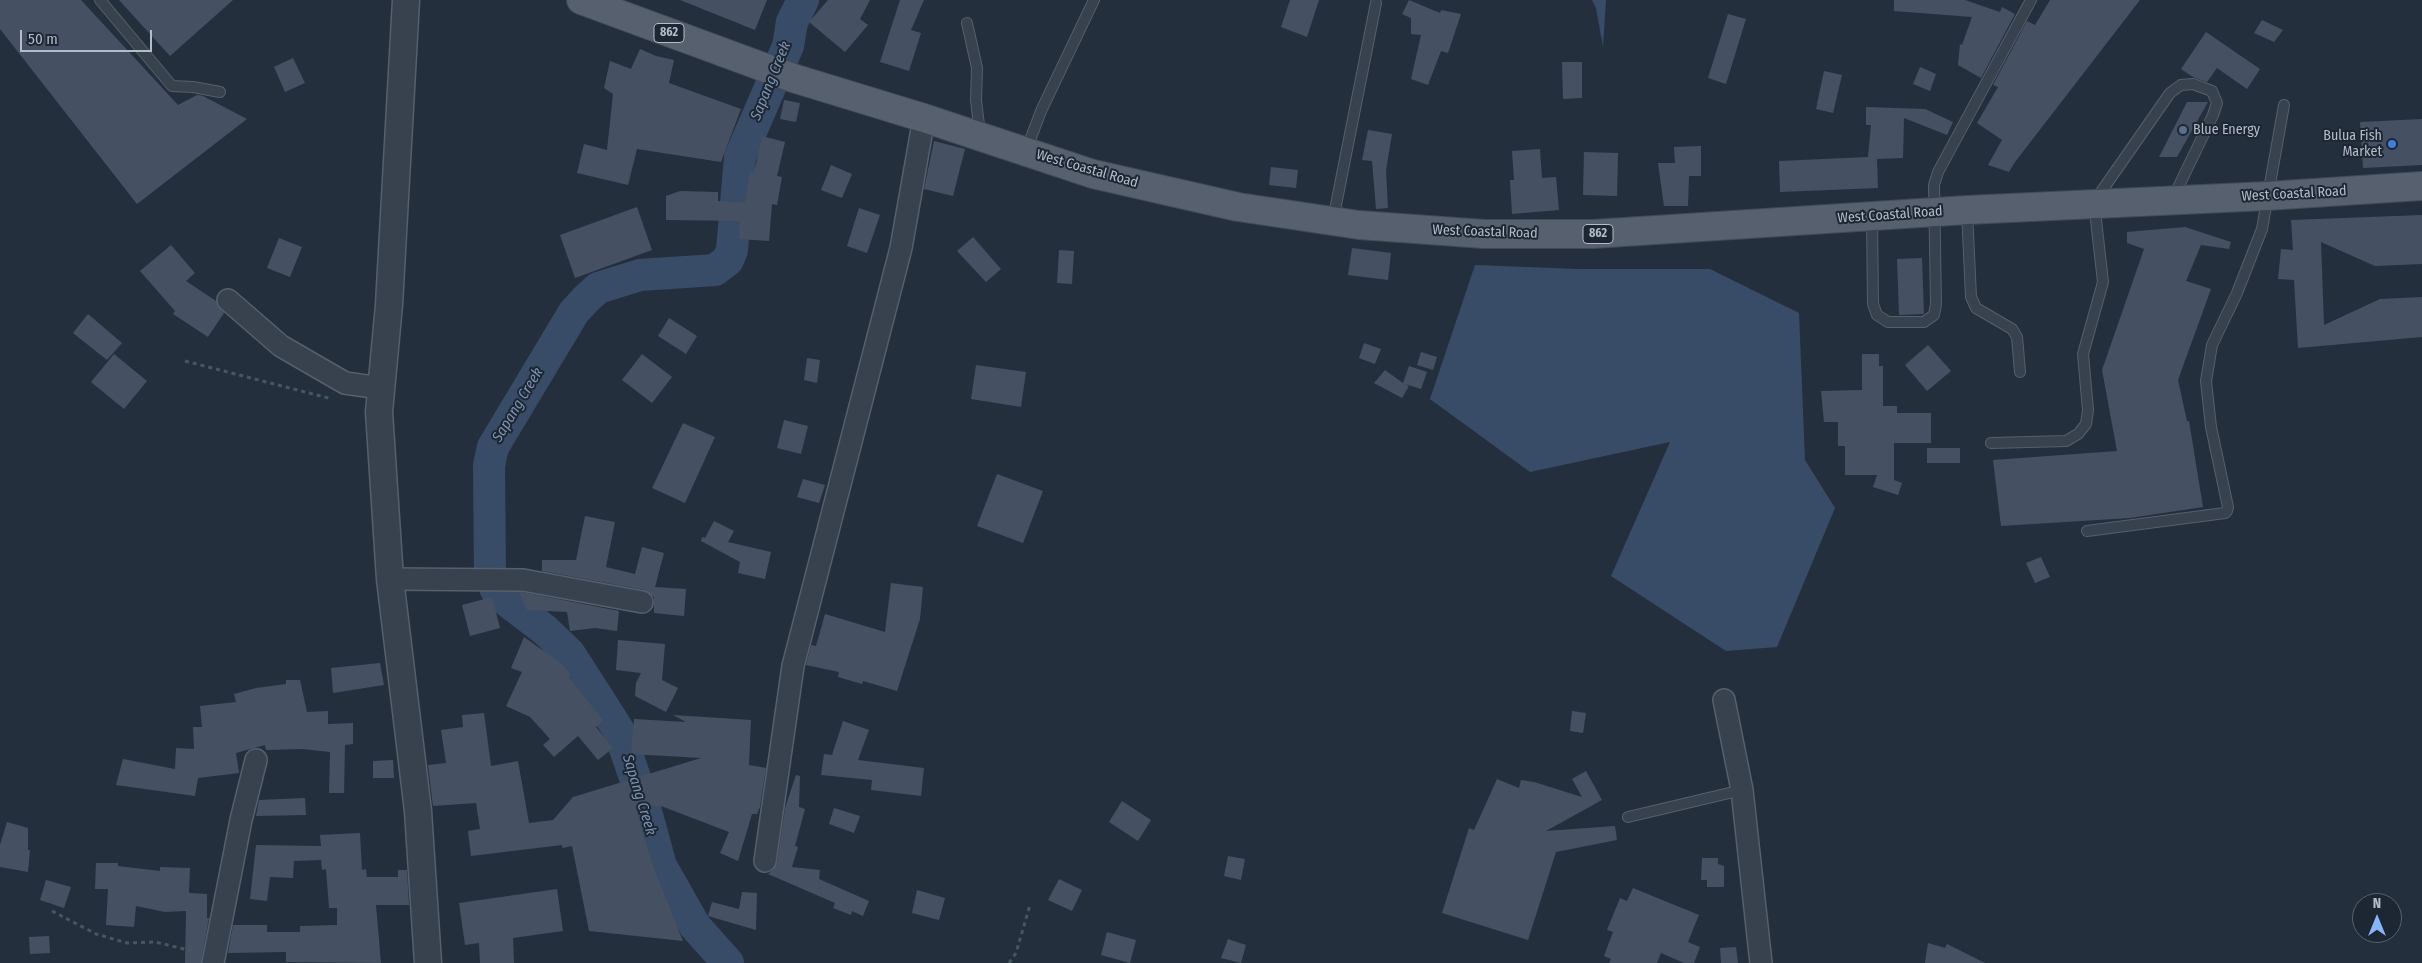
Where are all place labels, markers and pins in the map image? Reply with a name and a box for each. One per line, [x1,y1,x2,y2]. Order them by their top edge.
place label: Blue Energy [2193,122,2260,138]
marker: Blue Energy [2177,124,2189,136]
place label: Bulua Fish Market [2323,128,2382,160]
marker: Bulua Fish Market [2386,138,2398,150]

